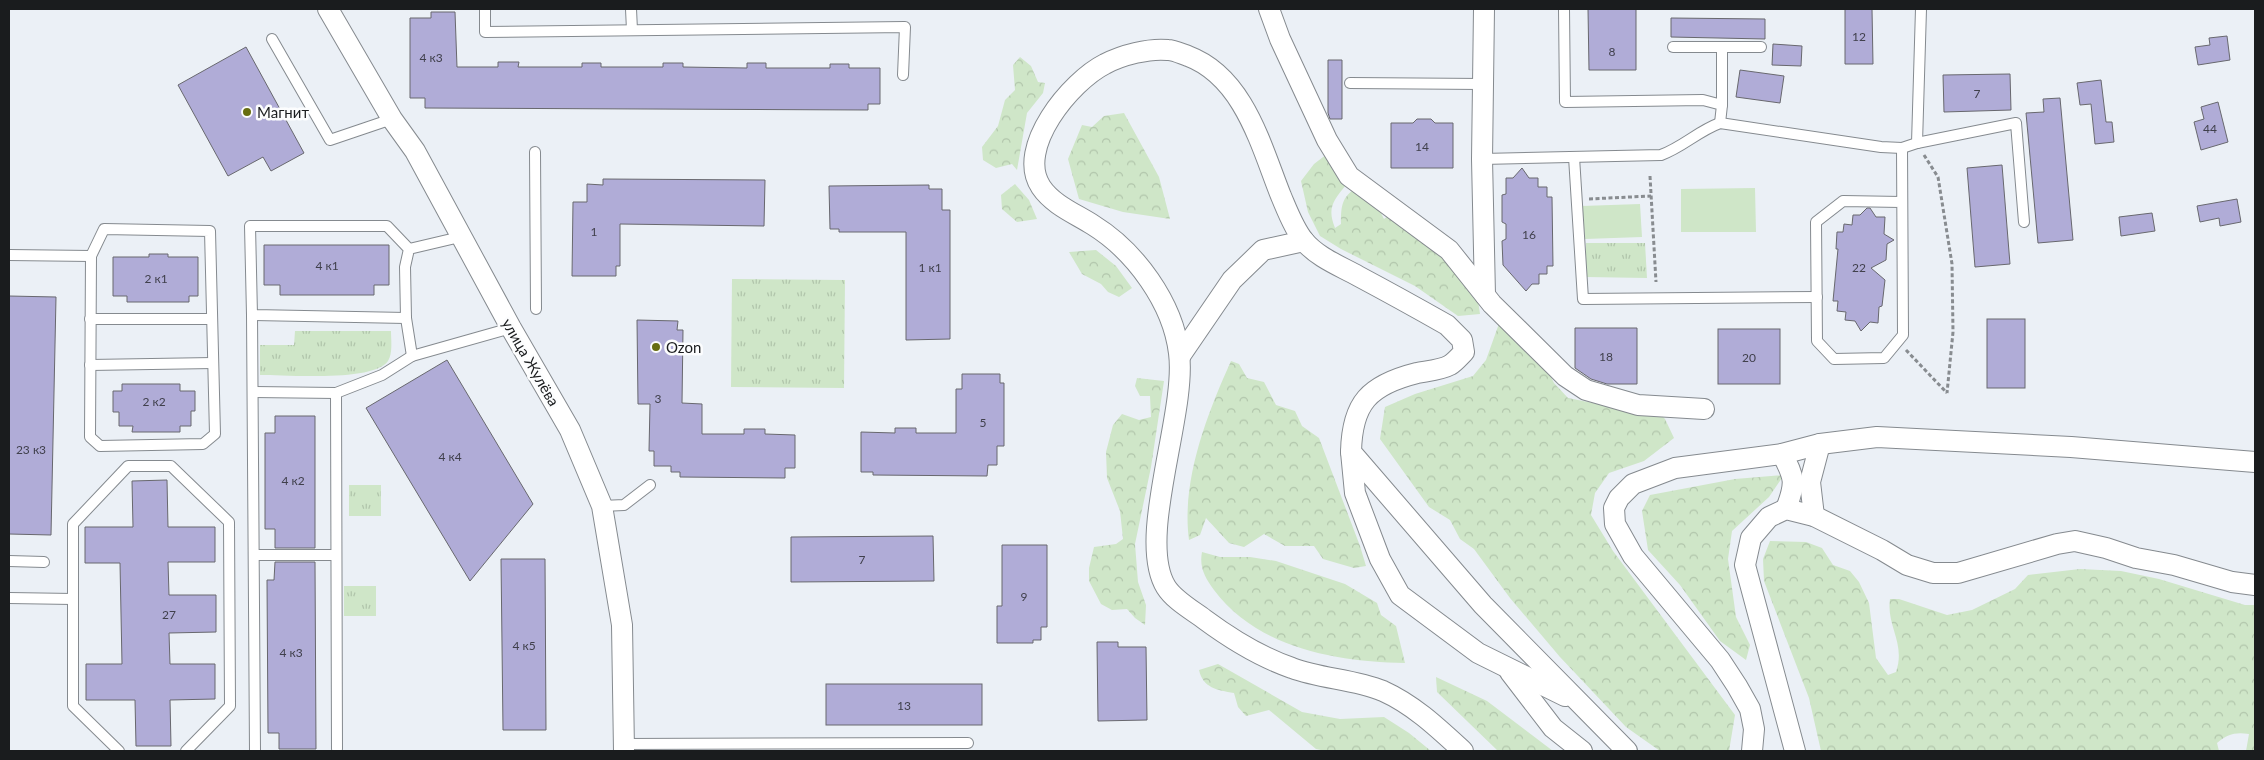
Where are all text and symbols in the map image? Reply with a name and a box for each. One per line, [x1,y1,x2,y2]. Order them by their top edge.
house number: 12 [1852,29,1866,44]
house number: 8 [1609,44,1616,59]
house number: 4 к3 [419,50,443,65]
house number: 7 [1974,86,1981,101]
place label: Магнит [257,103,309,121]
marker: Магнит [241,106,253,118]
house number: 44 [2203,121,2217,136]
house number: 14 [1415,139,1429,154]
house number: 1 [591,224,598,239]
house number: 16 [1522,227,1536,242]
house number: 4 к1 [315,258,339,273]
house number: 1 к1 [918,260,942,275]
house number: 22 [1852,260,1866,275]
house number: 2 к1 [144,271,168,286]
street label: улица Жулёва [499,315,563,409]
place label: Ozon [666,338,701,356]
marker: Ozon [650,341,662,353]
house number: 18 [1599,349,1613,364]
house number: 20 [1742,350,1756,365]
house number: 3 [655,391,662,406]
house number: 2 к2 [142,394,166,409]
house number: 5 [980,415,987,430]
house number: 23 к3 [16,442,46,457]
house number: 4 к4 [438,449,462,464]
house number: 4 к2 [281,473,305,488]
house number: 7 [859,552,866,567]
house number: 9 [1021,589,1028,604]
house number: 27 [162,607,176,622]
house number: 4 к5 [512,638,536,653]
house number: 4 к3 [279,645,303,660]
house number: 13 [897,698,911,713]

